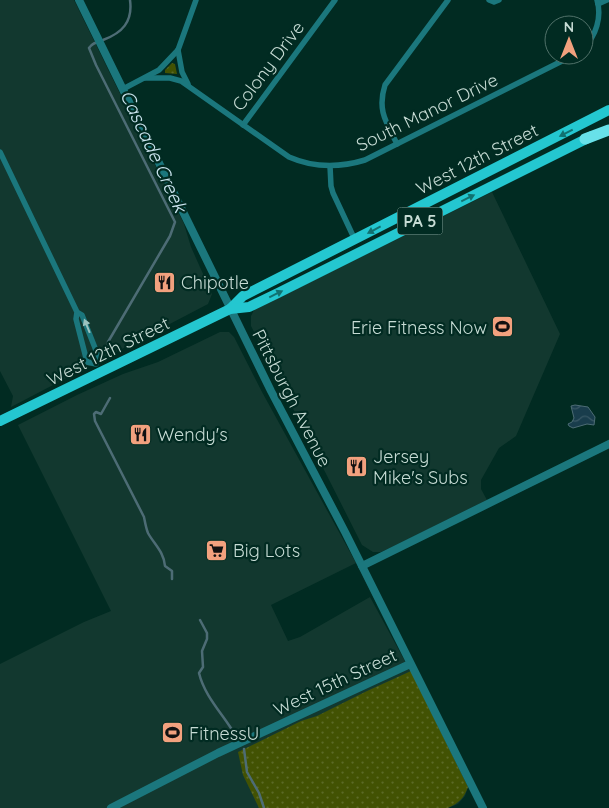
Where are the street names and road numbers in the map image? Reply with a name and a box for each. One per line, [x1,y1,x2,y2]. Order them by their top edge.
street label: Colony Drive [227,17,309,115]
street label: South Manor Drive [352,68,502,156]
street label: West 12th Street [412,118,542,200]
road number: PA 5 [398,208,442,235]
street label: West 12th Street [43,311,173,391]
street label: Pittsburgh Avenue [247,325,337,471]
street label: West 15th Street [270,643,400,721]

